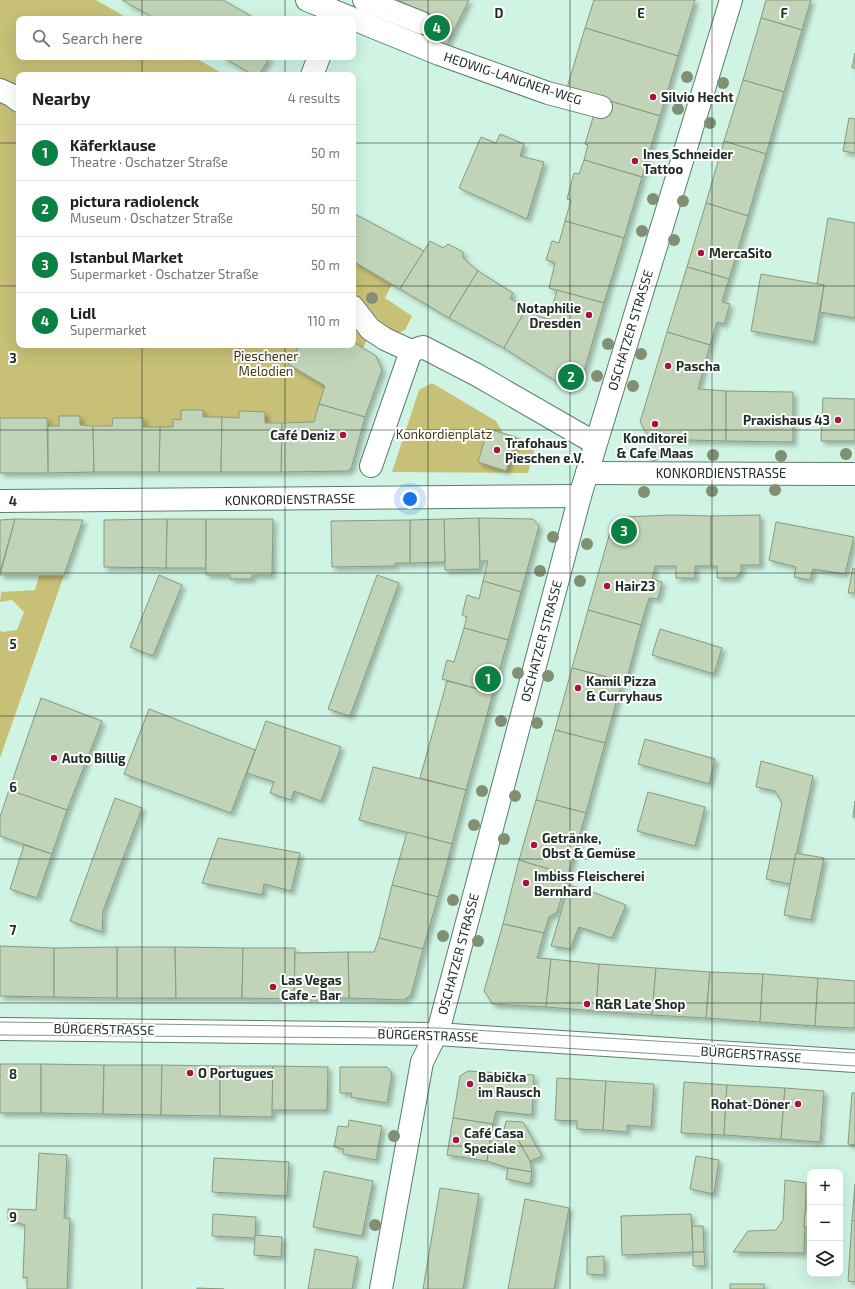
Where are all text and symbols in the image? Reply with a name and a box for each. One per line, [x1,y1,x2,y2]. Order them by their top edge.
text: D [495,5,504,21]
text: E [637,5,645,21]
text: F [780,5,788,21]
pin: 4 [424,13,450,43]
search box [16,16,356,60]
icon: search [30,27,52,49]
text: Search here [62,29,143,47]
street label: HEDWIG-LANGNER-WEG [442,48,584,108]
text: Nearby [32,88,90,108]
place label: Silvio Hecht [661,89,734,105]
text: 4 results [288,90,340,106]
marker: Silvio Hecht [648,92,658,102]
text: Käferklause [70,136,156,154]
text: 1 [42,145,48,161]
text: 50 m [311,145,340,161]
place label: Ines Schneider Tattoo [643,146,734,177]
text: Theatre · Oschatzer Straße [70,154,228,170]
marker: Ines Schneider Tattoo [630,156,640,166]
text: pictura radiolenck [70,192,199,210]
text: 2 [41,201,49,217]
text: 50 m [311,201,340,217]
text: Museum · Oschatzer Straße [70,210,233,226]
place label: MercaSito [709,245,772,261]
text: Istanbul Market [70,248,183,266]
marker: MercaSito [696,248,706,258]
text: 3 [41,257,49,273]
text: 50 m [311,257,340,273]
text: Supermarket · Oschatzer Straße [70,266,258,282]
street label: OSCHATZER STRASSE [604,268,656,392]
place label: Notaphilie Dresden [517,300,581,331]
text: Lidl [70,304,96,322]
marker: Notaphilie Dresden [584,310,594,320]
text: 4 [41,313,49,329]
text: 110 m [308,313,340,329]
text: Supermarket [70,322,147,338]
park label: Pieschener Melodien [233,348,299,379]
text: 3 [9,350,17,366]
place label: Pascha [676,358,720,374]
marker: Pascha [663,361,673,371]
pin: 2 [558,362,584,392]
place label: Praxishaus 43 [743,412,830,428]
marker: Praxishaus 43 [833,415,843,425]
marker: Konditorei & Cafe Maas [650,419,660,429]
park label: Konkordienplatz [396,426,492,442]
place label: Café Deniz [270,427,335,443]
marker: Café Deniz [338,430,348,440]
place label: Konditorei & Cafe Maas [617,430,693,461]
place label: Trafohaus Pieschen e.V. [505,435,584,466]
marker: Trafohaus Pieschen e.V. [492,445,502,455]
street label: KONKORDIENSTRASSE [656,465,786,481]
your location [400,489,420,509]
street label: KONKORDIENSTRASSE [225,490,355,508]
text: 4 [9,493,17,509]
pin: 3 [611,516,637,546]
street label: OSCHATZER STRASSE [517,578,565,704]
place label: Hair23 [615,578,655,594]
marker: Hair23 [602,581,612,591]
text: 5 [9,636,17,652]
pin: 1 [475,664,501,694]
place label: Kamil Pizza & Curryhaus [586,673,663,704]
marker: Kamil Pizza & Curryhaus [573,683,583,693]
place label: Auto Billig [62,750,126,766]
marker: Auto Billig [49,753,59,763]
text: 6 [9,779,17,795]
place label: Getränke, Obst & Gemüse [542,830,636,861]
marker: Getränke, Obst & Gemüse [529,840,539,850]
place label: Imbiss Fleischerei Bernhard [534,868,645,899]
marker: Imbiss Fleischerei Bernhard [521,878,531,888]
street label: OSCHATZER STRASSE [434,891,482,1017]
text: 7 [10,922,17,938]
place label: Las Vegas Cafe - Bar [281,972,342,1003]
marker: Las Vegas Cafe - Bar [268,982,278,992]
place label: R&R Late Shop [595,996,686,1012]
marker: R&R Late Shop [582,999,592,1009]
street label: BÜRGERSTRASSE [53,1020,155,1038]
street label: BÜRGERSTRASSE [377,1025,479,1045]
street label: BÜRGERSTRASSE [700,1042,802,1066]
place label: O Portugues [198,1065,274,1081]
text: 8 [9,1066,17,1082]
marker: O Portugues [185,1068,195,1078]
place label: Babička im Rausch [478,1069,541,1100]
marker: Babička im Rausch [465,1079,475,1089]
place label: Rohat-Döner [711,1096,790,1112]
marker: Rohat-Döner [793,1099,803,1109]
place label: Café Casa Speciale [464,1125,524,1156]
marker: Café Casa Speciale [451,1135,461,1145]
map controls [807,1169,843,1277]
button: + [807,1169,843,1205]
button: − [807,1205,843,1241]
text: 9 [9,1209,17,1225]
button: layers [807,1241,843,1277]

